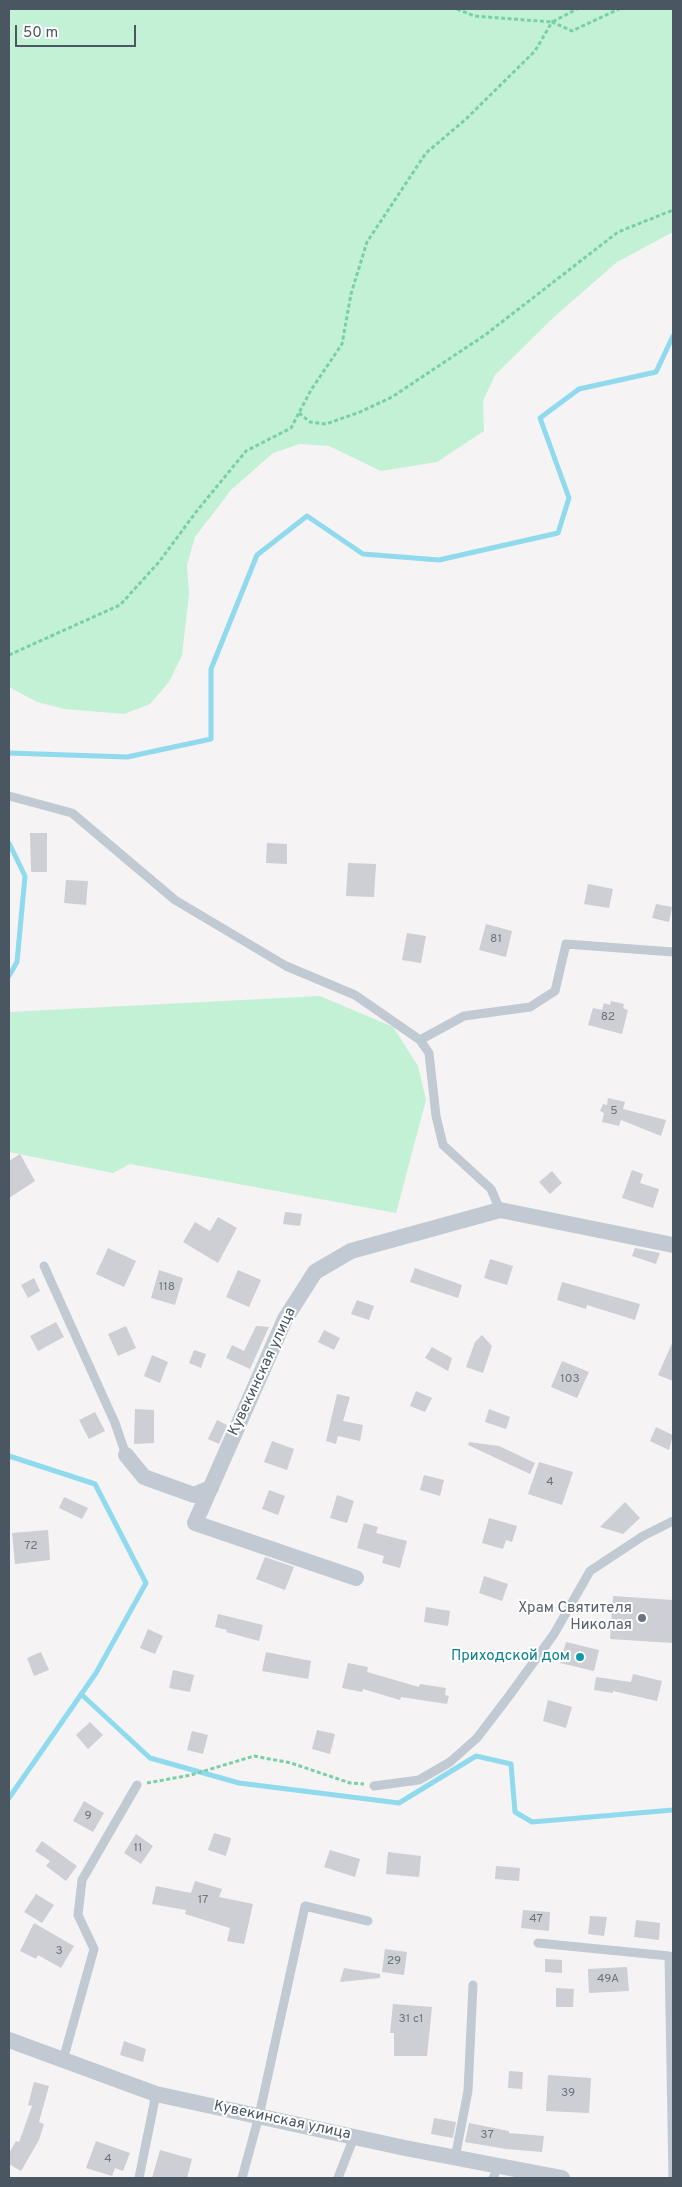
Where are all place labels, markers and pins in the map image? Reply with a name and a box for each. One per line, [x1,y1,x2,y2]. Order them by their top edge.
place label: Храм Святителя Николая [518,1600,632,1635]
marker: Храм Святителя Николая [636,1612,648,1624]
place label: Приходской дом [451,1648,570,1666]
marker: Приходской дом [574,1651,586,1663]

